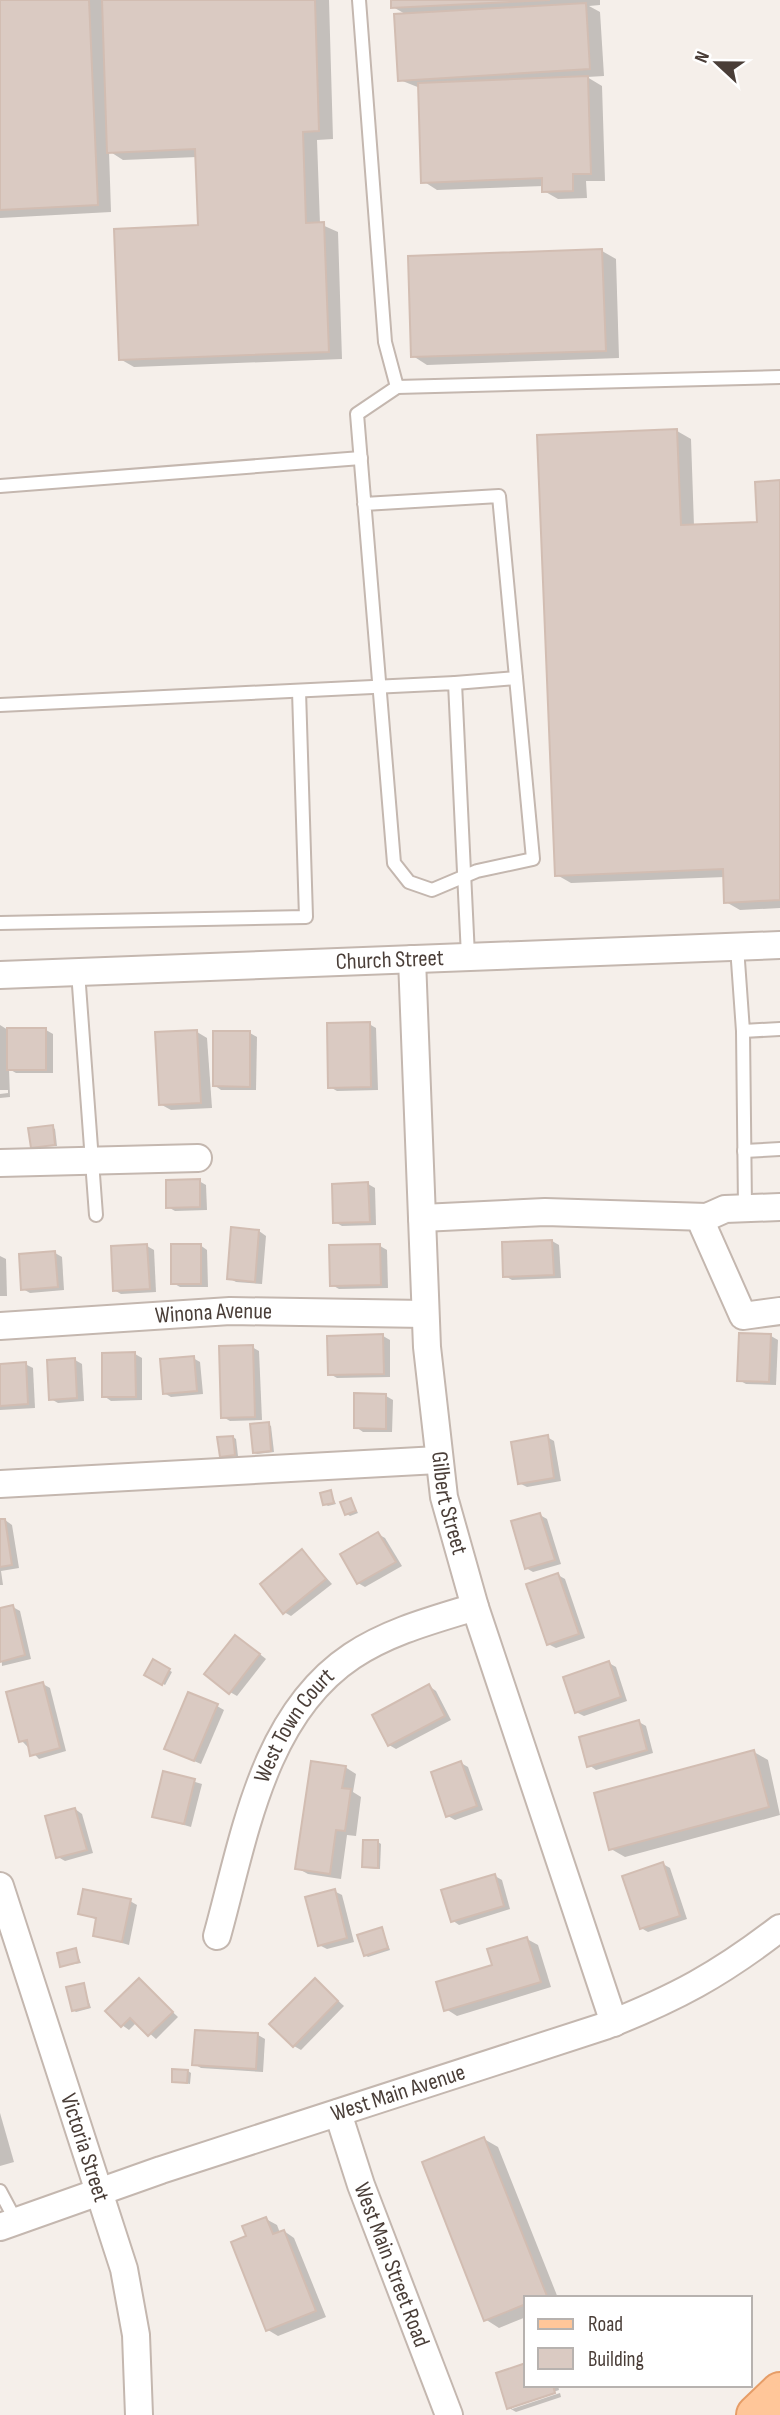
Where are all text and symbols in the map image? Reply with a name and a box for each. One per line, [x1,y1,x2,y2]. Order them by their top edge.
north arrow [682,28,752,98]
text: N [690,48,715,66]
street label: Church Street [335,944,444,976]
street label: Winona Avenue [154,1297,272,1330]
street label: Gilbert Street [425,1450,474,1558]
street label: West Town Court [248,1662,340,1787]
street label: West Main Avenue [327,2058,469,2128]
street label: Victoria Street [54,2090,115,2205]
street label: West Main Street Road [347,2179,436,2351]
legend [524,2296,752,2387]
text: Road [588,2312,623,2337]
text: Building [588,2347,644,2372]

